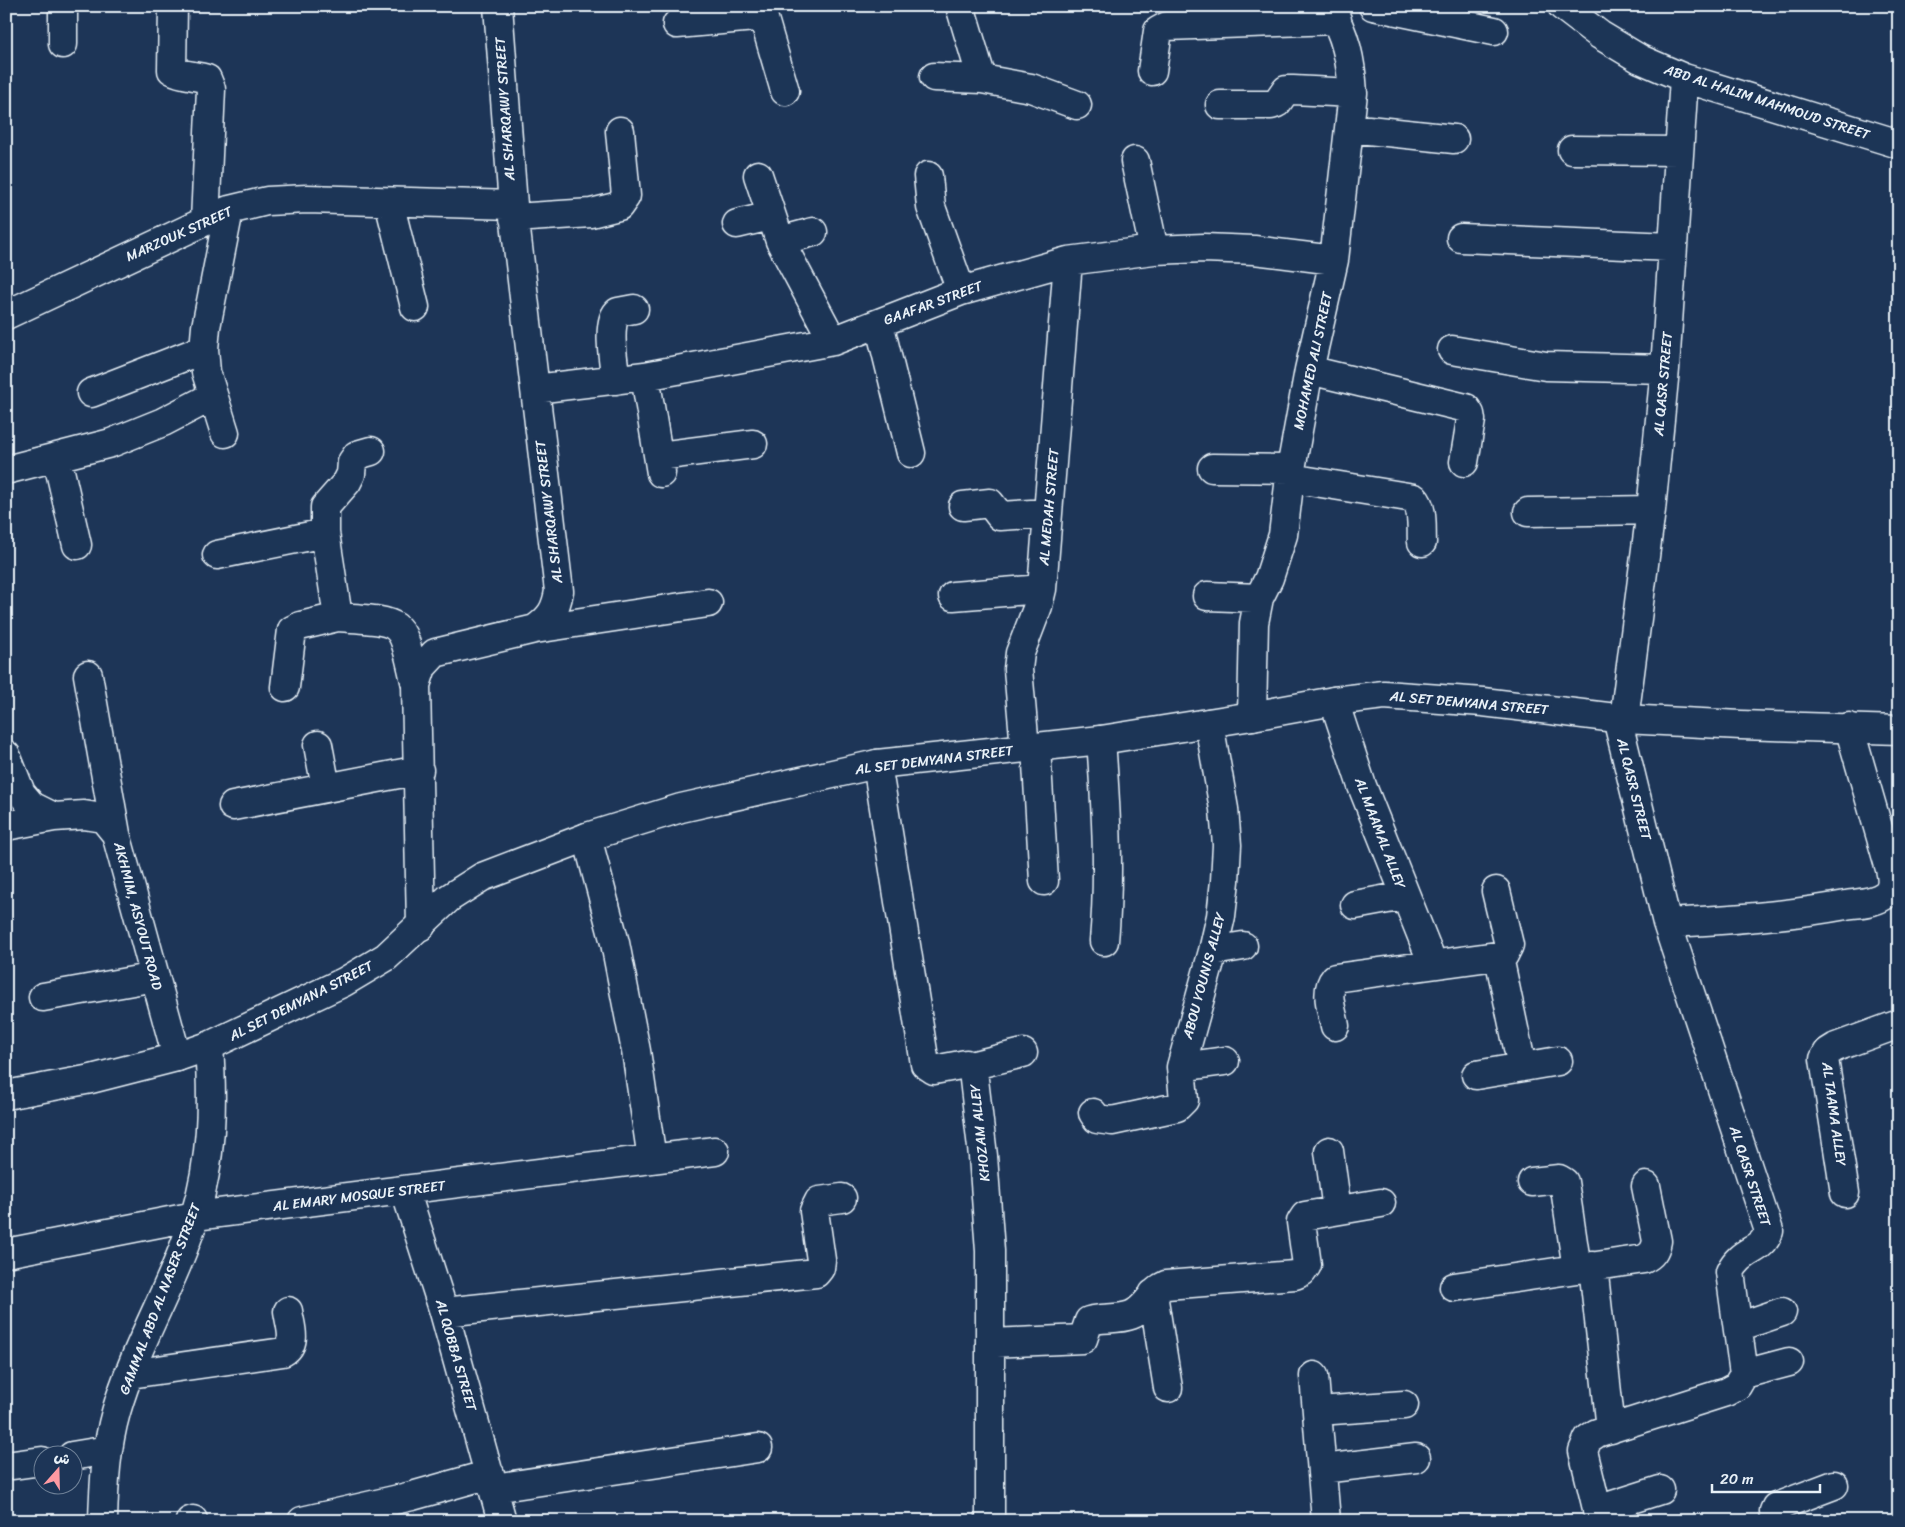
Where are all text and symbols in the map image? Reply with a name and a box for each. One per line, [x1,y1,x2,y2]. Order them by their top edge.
street label: AL SHARQAWY STREET [487,35,523,182]
street label: ABD AL HALIM MAHMOUD STREET [1660,57,1874,148]
street label: MARZOUK STREET [122,199,238,269]
street label: GAAFAR STREET [880,273,987,332]
street label: MOHAMED ALI STREET [1286,289,1340,432]
street label: AL QASR STREET [1646,329,1680,438]
street label: AL SHARQAWY STREET [528,438,570,586]
street label: AL MEDAH STREET [1031,446,1067,567]
street label: AL SET DEMYANA STREET [1388,684,1551,723]
street label: AL QASR STREET [1609,734,1659,844]
street label: AL SET DEMYANA STREET [853,738,1016,782]
street label: AL MAAMAL ALLEY [1347,773,1413,894]
street label: AKHMIM, ASYOUT ROAD [106,838,170,993]
street label: ABOU YOUNIS ALLEY [1175,909,1233,1043]
street label: AL SET DEMYANA STREET [224,953,379,1049]
street label: AL TAAMA ALLEY [1814,1059,1854,1168]
street label: KHOZAM ALLEY [962,1082,998,1183]
street label: AL QASR STREET [1722,1122,1778,1231]
street label: AL EMARY MOSQUE STREET [271,1173,448,1219]
street label: GAMMAL ABD AL NASER STREET [112,1198,209,1398]
street label: AL QOBBA STREET [428,1295,484,1415]
north arrow [32,1444,82,1494]
text: ش [51,1444,74,1473]
scale bar [1712,1462,1820,1494]
text: 20 m [1720,1466,1754,1492]

